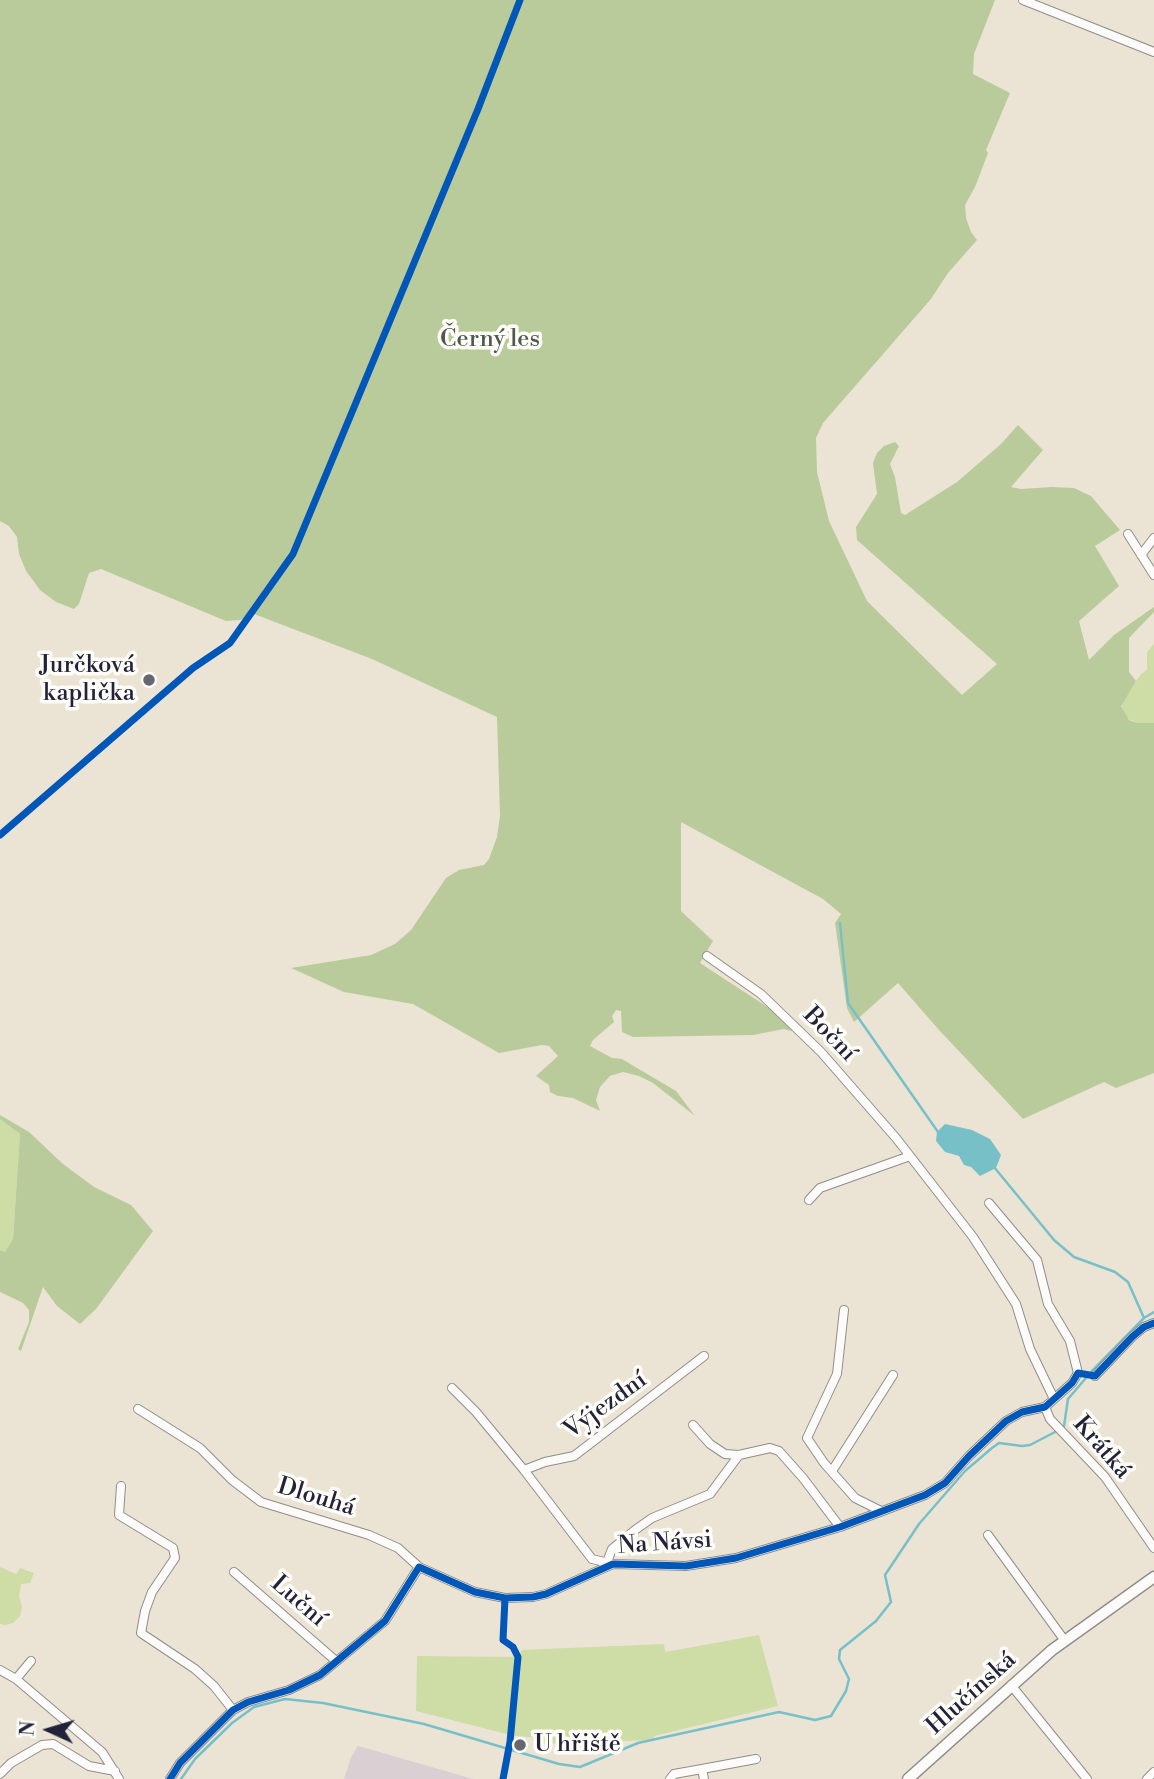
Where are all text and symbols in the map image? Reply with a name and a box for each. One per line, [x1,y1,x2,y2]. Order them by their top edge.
park label: Černý les [440,326,540,354]
place label: Jurčková kaplička [40,652,135,708]
marker: Jurčková kaplička [141,672,157,688]
street label: Boční [796,1002,862,1068]
street label: Výjezdní [559,1366,653,1446]
street label: Krátká [1066,1411,1136,1485]
street label: Dlouhá [274,1473,358,1523]
street label: Na Návsi [617,1526,713,1562]
street label: Luční [264,1570,332,1634]
street label: Hlučínská [921,1646,1023,1742]
north arrow [14,1695,84,1765]
text: N [16,1720,41,1737]
place label: U hřiště [534,1731,621,1759]
marker: U hřiště [512,1737,528,1753]

